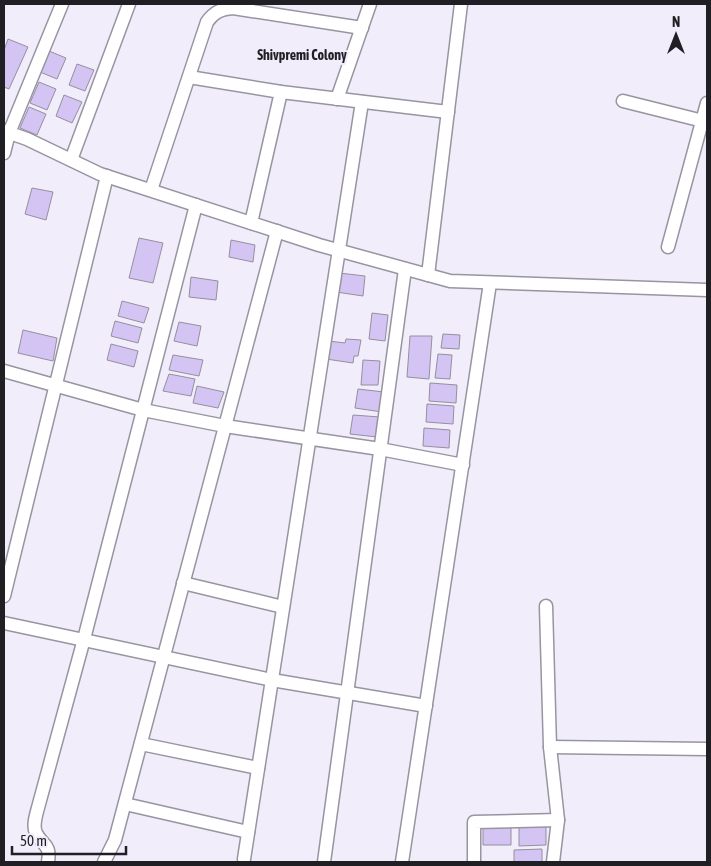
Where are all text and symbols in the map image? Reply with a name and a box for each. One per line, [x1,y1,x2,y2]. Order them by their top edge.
north arrow [651,10,701,60]
text: N [672,14,680,30]
district label: Shivpremi Colony [257,47,347,63]
scale bar [12,824,126,856]
text: 50 m [20,832,47,849]

